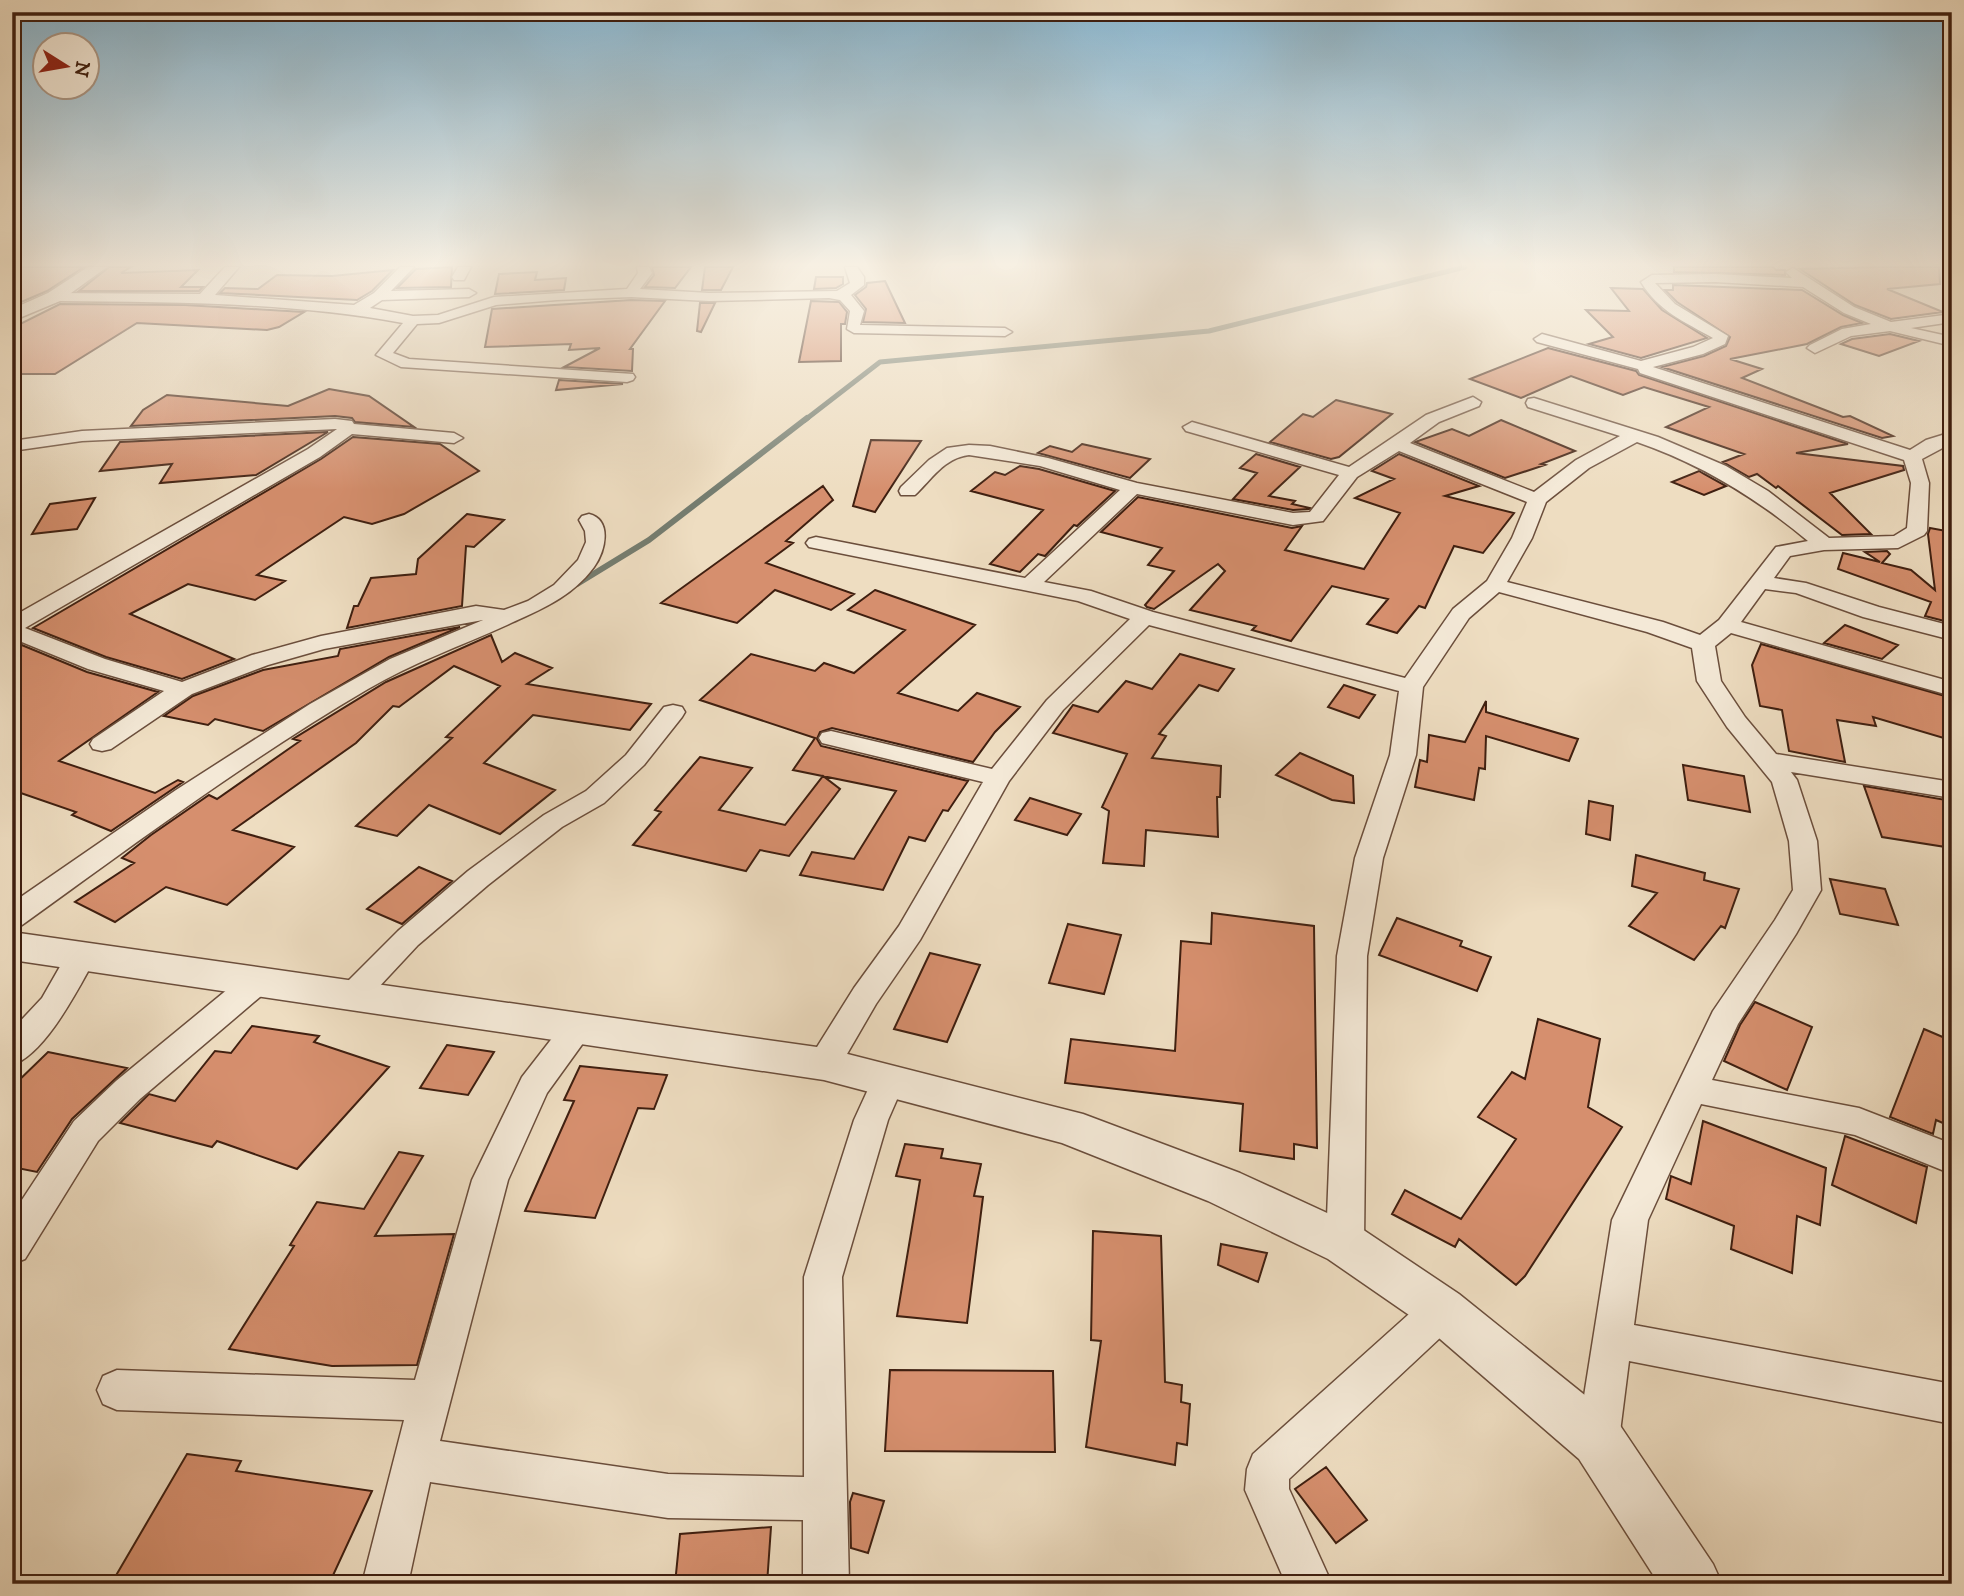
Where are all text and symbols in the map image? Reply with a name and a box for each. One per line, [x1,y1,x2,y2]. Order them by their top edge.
north arrow [32,32,102,102]
text: N [68,59,94,79]

